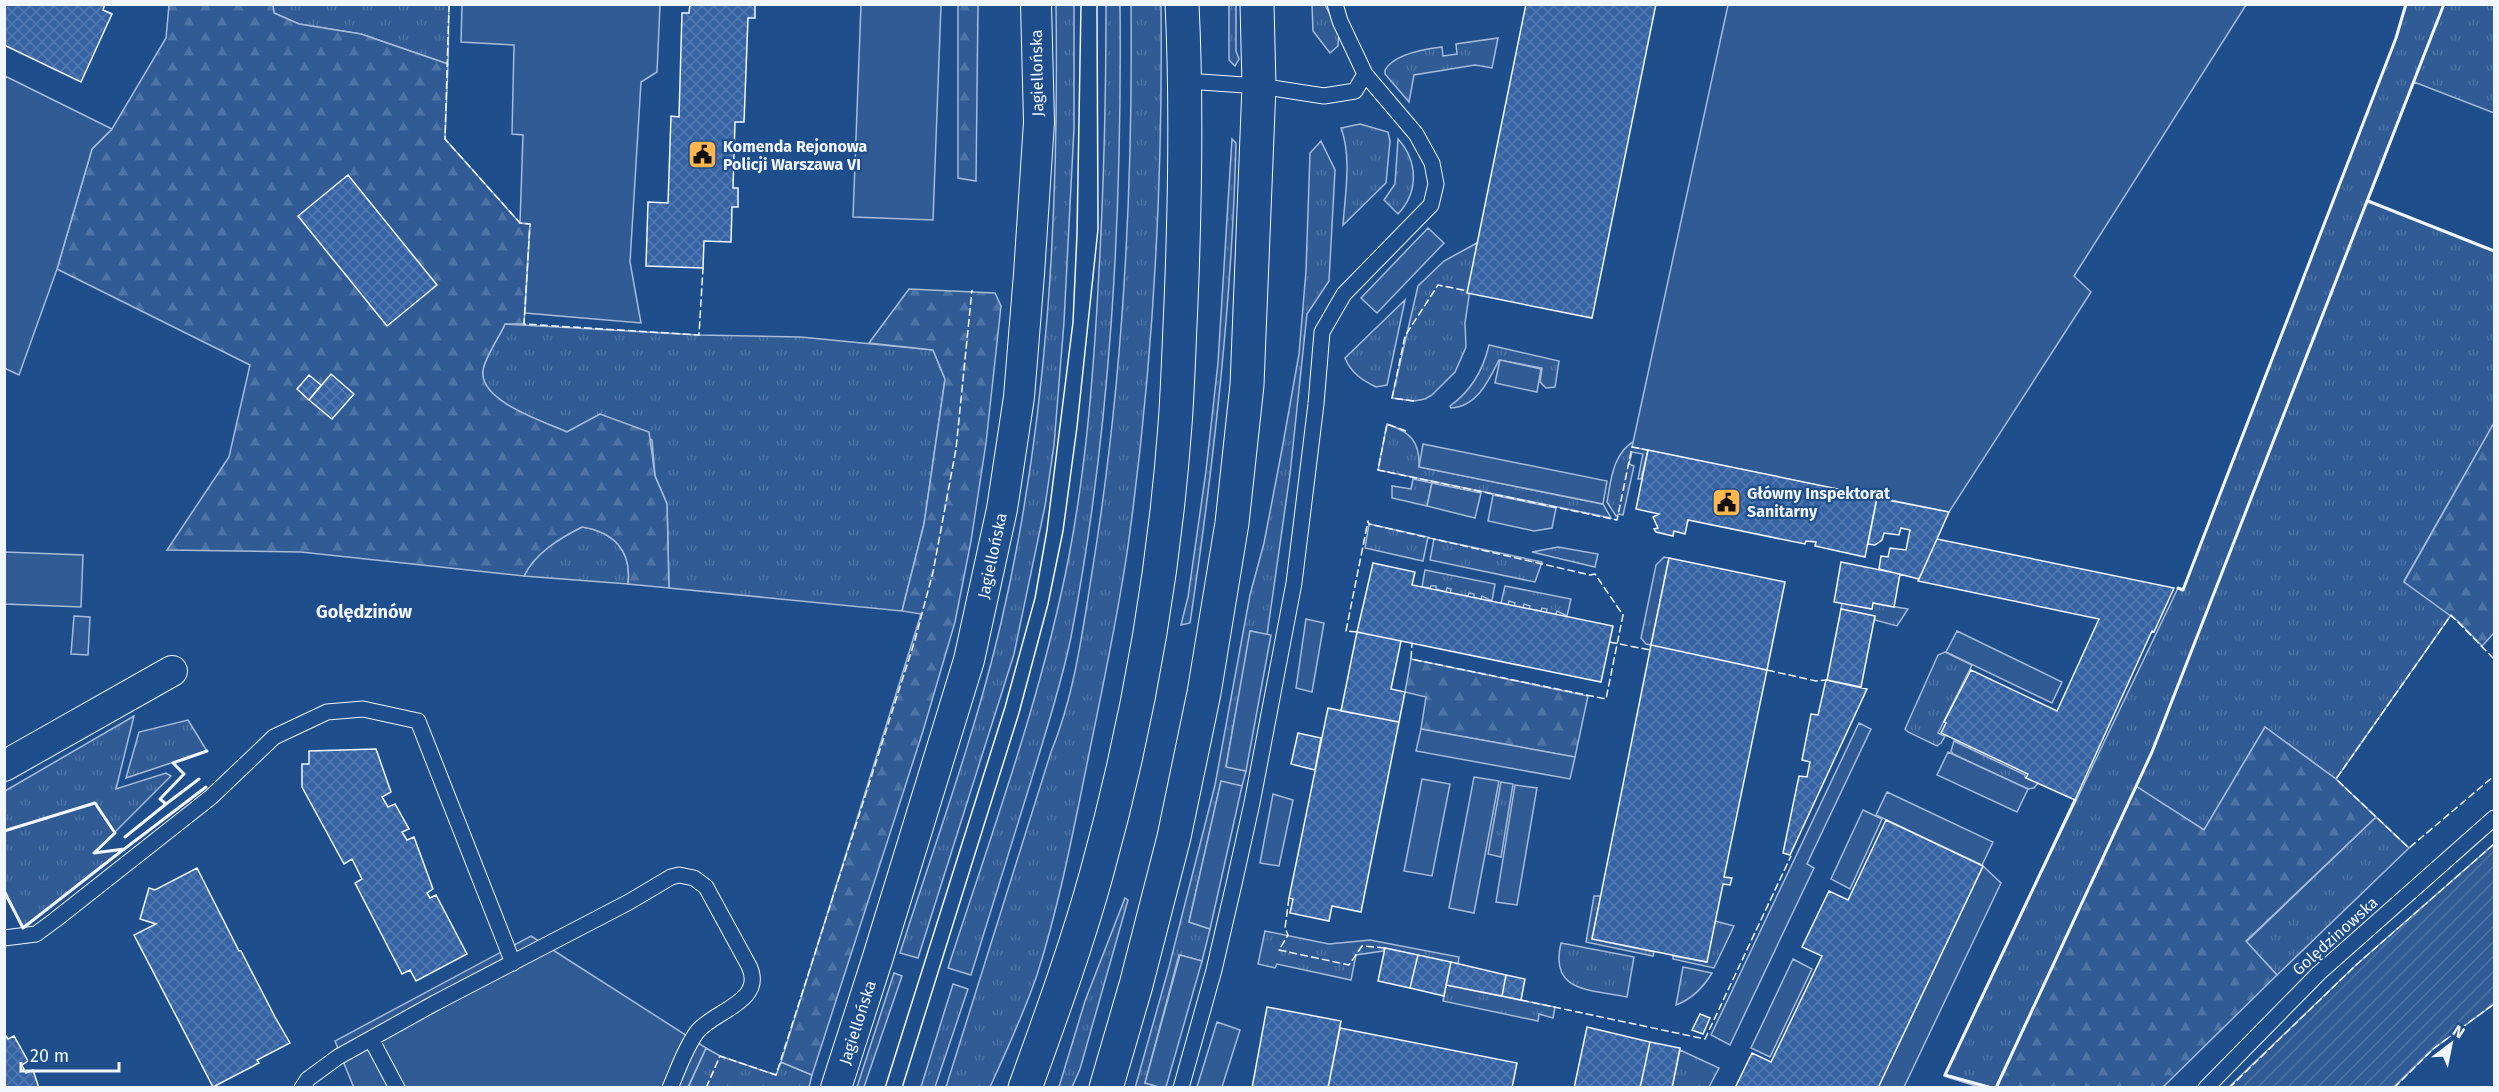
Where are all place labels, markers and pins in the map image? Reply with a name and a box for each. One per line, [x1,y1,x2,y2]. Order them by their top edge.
place label: Komenda Rejonowa Policji Warszawa VI [723,137,868,174]
public building icon: Komenda Rejonowa Policji Warszawa VI [686,139,718,171]
place label: Główny Inspektorat Sanitarny [1747,484,1891,521]
public building icon: Główny Inspektorat Sanitarny [1710,486,1742,518]

